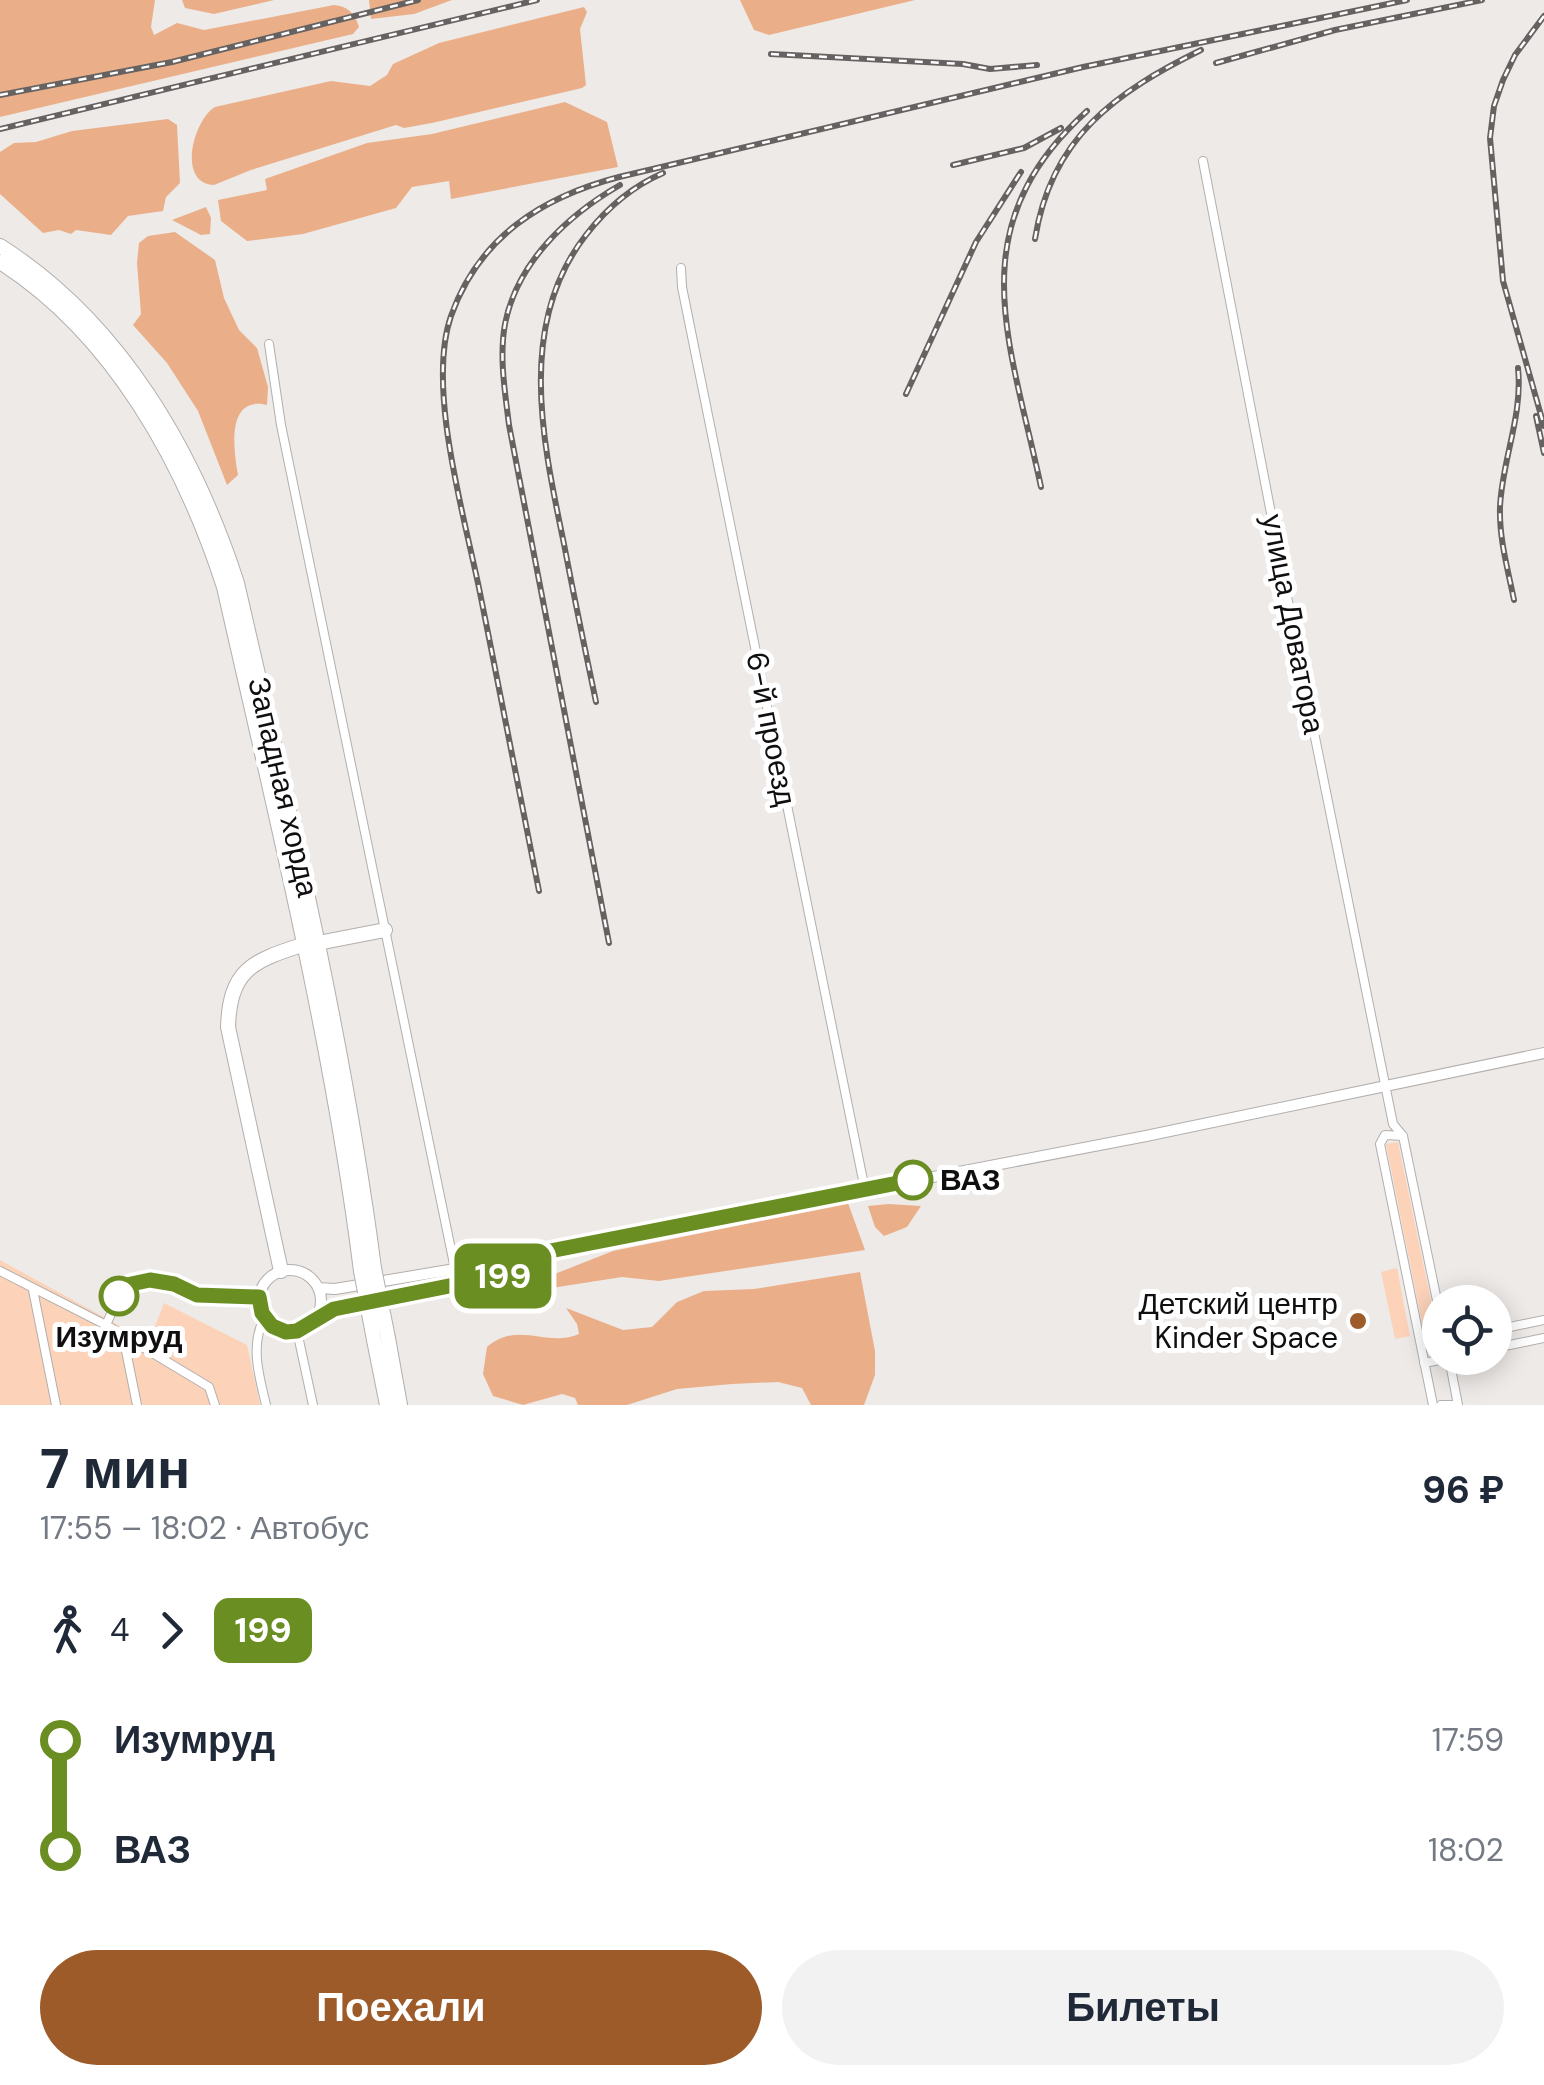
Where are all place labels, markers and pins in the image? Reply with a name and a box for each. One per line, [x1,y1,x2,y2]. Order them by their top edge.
place label: ВАЗ [940,1160,1001,1199]
marker: ВАЗ [894,1161,932,1199]
marker: Изумруд [100,1277,138,1315]
place label: Детский центр Kinder Space [1138,1284,1338,1357]
marker: Детский центр Kinder Space [1347,1310,1369,1332]
place label: Изумруд [55,1317,183,1356]

